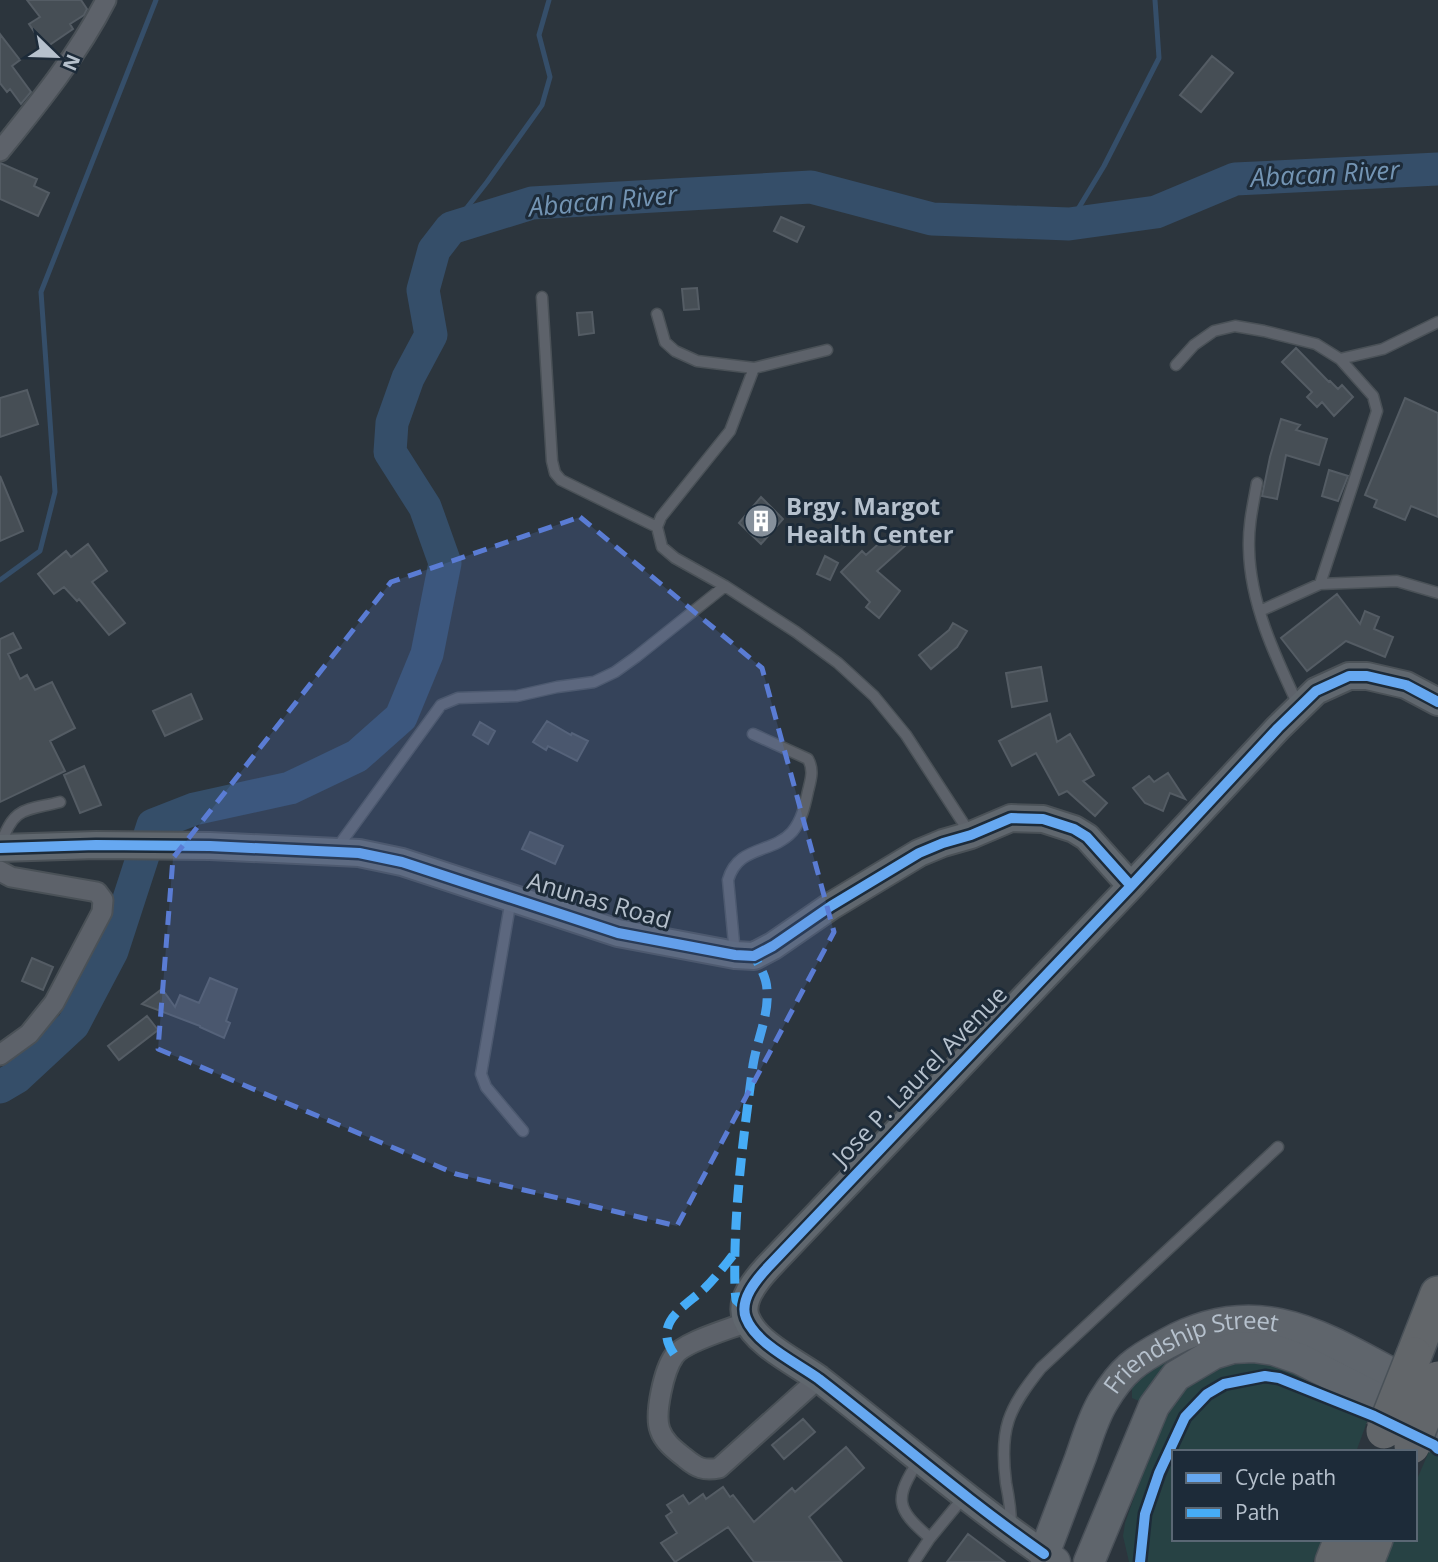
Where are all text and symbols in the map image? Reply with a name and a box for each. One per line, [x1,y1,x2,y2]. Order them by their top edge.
north arrow [21,21,91,91]
text: N [57,50,87,75]
water label: Abacan River [1248,151,1402,195]
water label: Abacan River [525,175,680,225]
place label: Brgy. Margot Health Center [786,489,954,550]
building icon: Brgy. Margot Health Center [742,502,780,540]
street label: Anunas Road [524,863,675,936]
street label: Jose P. Laurel Avenue [823,978,1014,1174]
street label: Friendship Street [1095,1303,1281,1400]
legend [1172,1450,1417,1541]
text: Cycle path [1235,1463,1336,1491]
text: Path [1235,1498,1280,1526]

